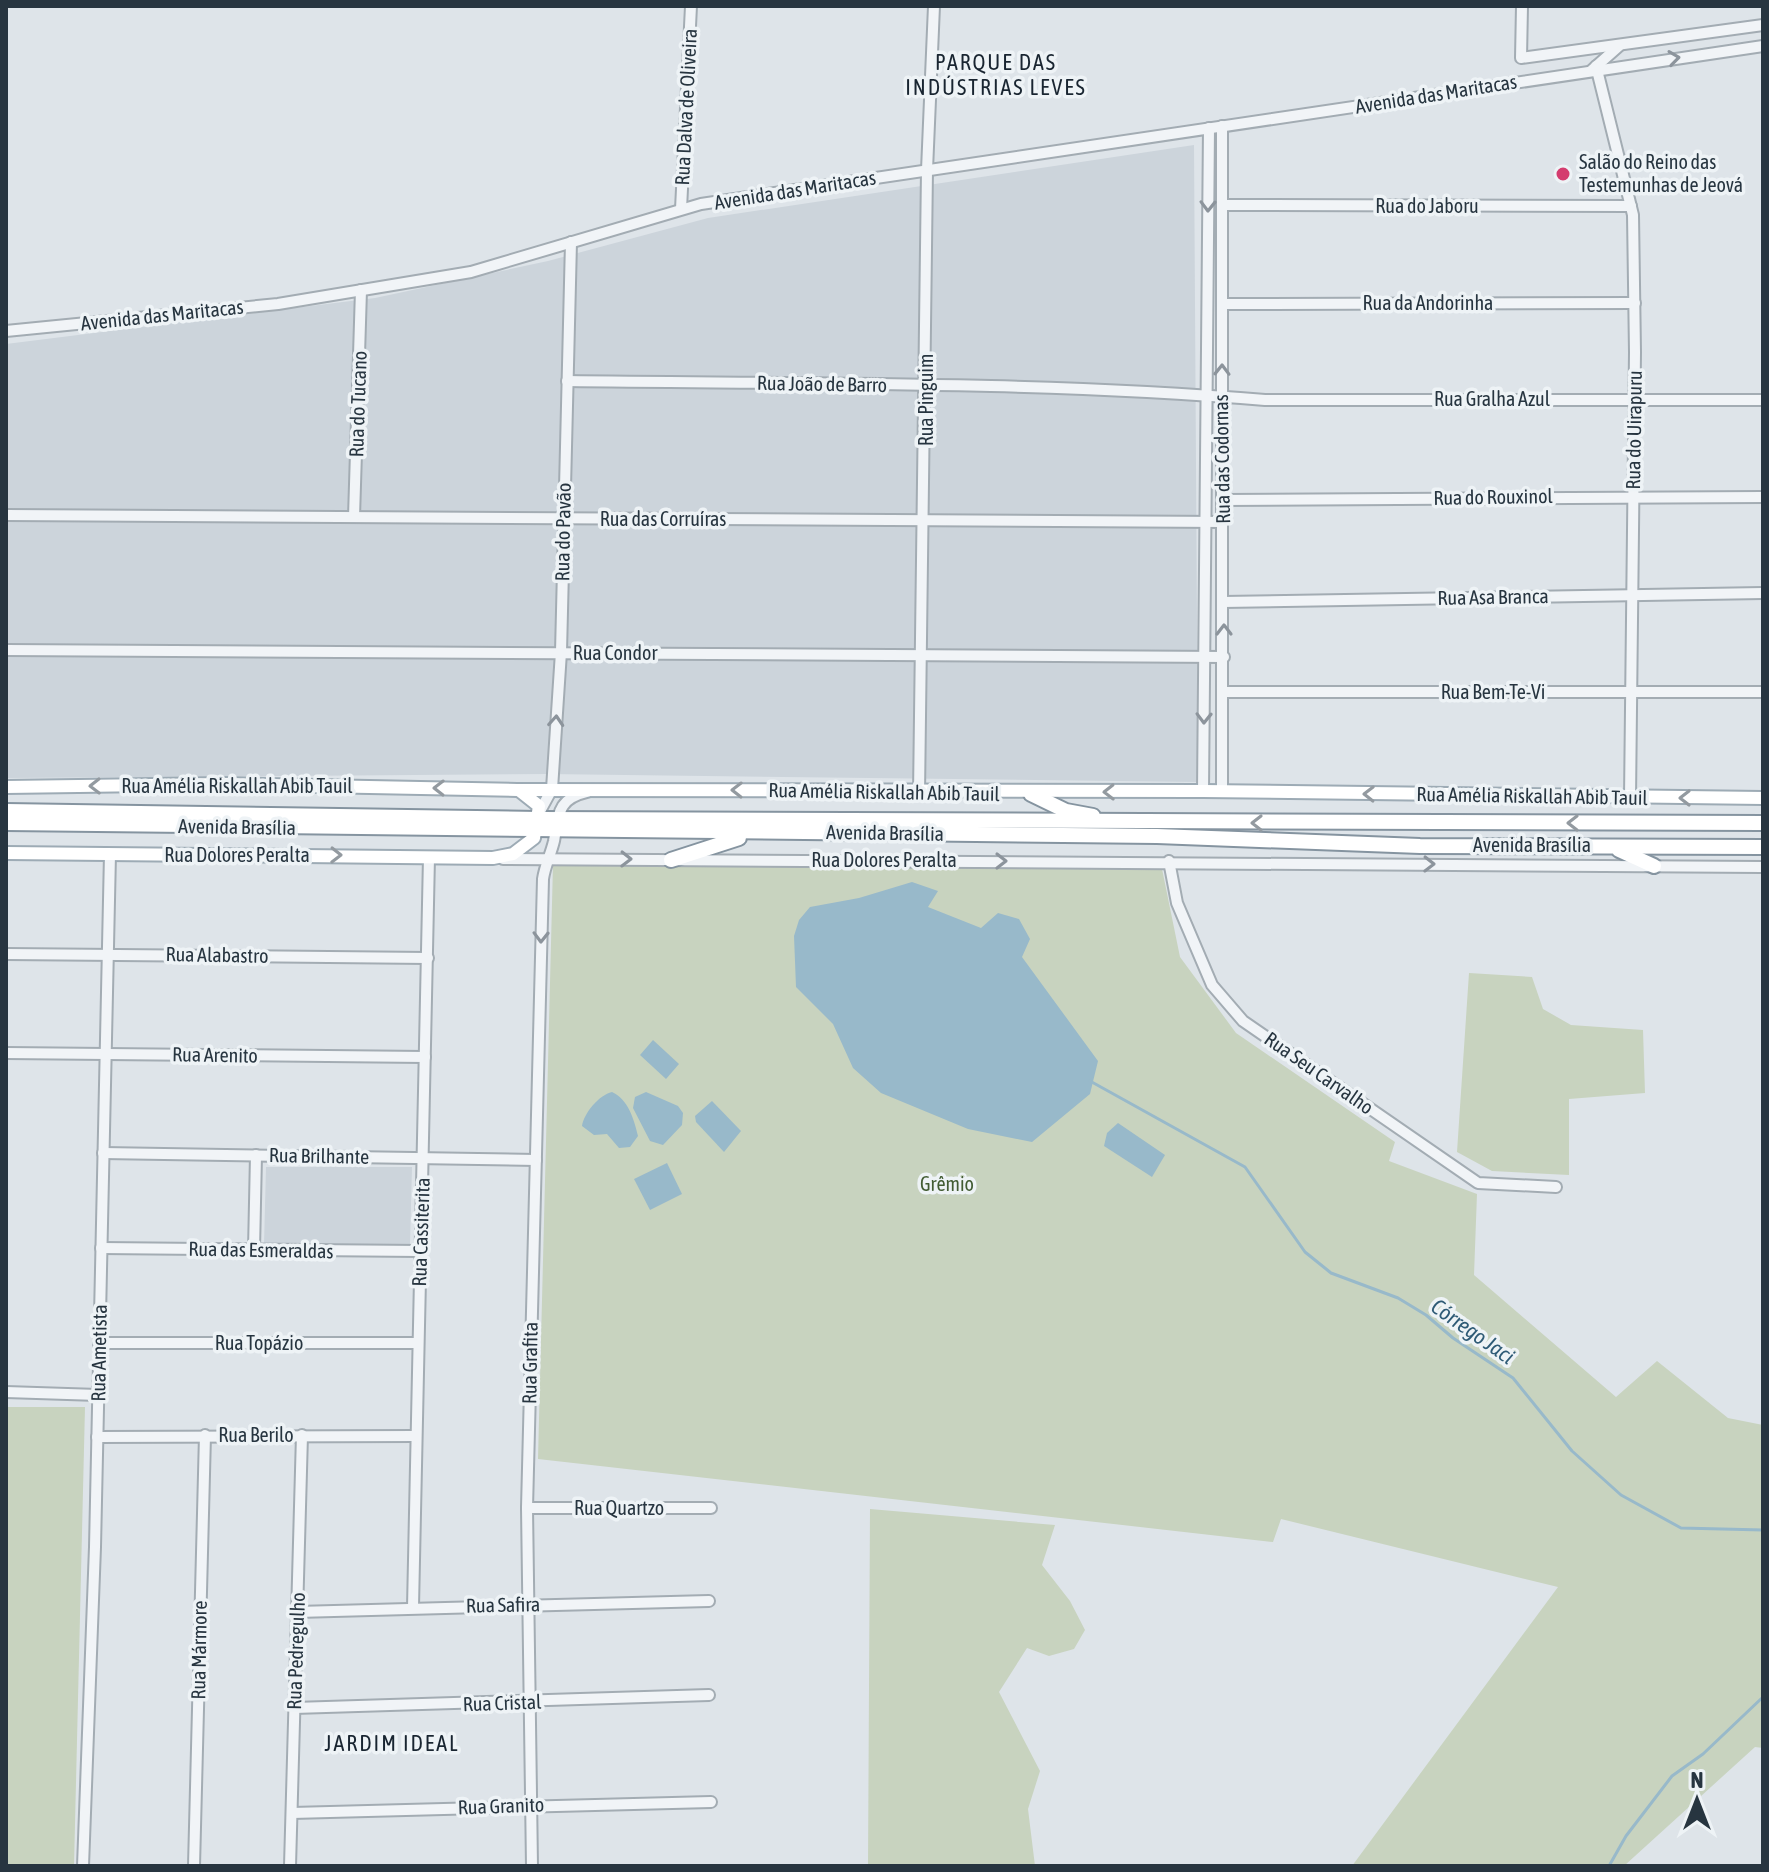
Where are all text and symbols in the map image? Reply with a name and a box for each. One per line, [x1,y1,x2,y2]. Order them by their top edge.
street label: Rua Dalva de Oliveira [670,28,701,186]
district label: PARQUE DAS INDÚSTRIAS LEVES [905,49,1087,100]
one-way arrow [1667,50,1681,67]
street label: Avenida das Maritacas [1353,69,1518,118]
place label: Salão do Reino das Testemunhas de Jeová [1579,150,1743,196]
street label: Avenida das Maritacas [712,165,877,214]
marker: Salão do Reino das Testemunhas de Jeová [1554,165,1572,183]
street label: Rua do Jaboru [1375,194,1479,217]
one-way arrow [1199,200,1217,213]
street label: Rua da Andorinha [1363,291,1493,314]
street label: Avenida das Maritacas [80,295,244,334]
street label: Rua do Tucano [344,350,371,458]
street label: Rua Pinguim [914,354,937,446]
one-way arrow [1213,363,1230,376]
street label: Rua do Uirapuru [1621,370,1646,490]
street label: Rua João de Barro [757,371,887,396]
street label: Rua Gralha Azul [1434,387,1551,410]
street label: Rua das Codornas [1209,394,1234,524]
street label: Rua do Pavão [550,482,575,582]
street label: Rua do Rouxinol [1433,484,1554,509]
street label: Rua das Corruíras [600,507,726,530]
street label: Rua Asa Branca [1437,584,1549,609]
one-way arrow [1215,623,1232,636]
street label: Rua Condor [573,641,658,664]
street label: Rua Bem-Te-Vi [1441,680,1545,703]
one-way arrow [1195,712,1213,725]
one-way arrow [548,714,565,727]
street label: Rua Amélia Riskallah Abib Tauil [121,774,353,797]
one-way arrow [88,777,101,795]
street label: Rua Amélia Riskallah Abib Tauil [768,778,1001,805]
one-way arrow [432,780,445,797]
one-way arrow [730,782,743,799]
street label: Rua Amélia Riskallah Abib Tauil [1416,782,1649,809]
one-way arrow [1102,784,1115,801]
one-way arrow [1362,785,1375,803]
one-way arrow [1678,789,1691,807]
street label: Avenida Brasília [178,814,296,839]
one-way arrow [1250,814,1263,832]
one-way arrow [1566,814,1579,832]
street label: Avenida Brasília [826,820,944,845]
street label: Avenida Brasília [1473,833,1591,856]
street label: Rua Dolores Peralta [164,843,310,866]
one-way arrow [330,847,343,864]
street label: Rua Dolores Peralta [811,848,957,871]
one-way arrow [620,850,633,868]
one-way arrow [995,852,1008,870]
one-way arrow [1423,855,1436,873]
one-way arrow [533,931,550,944]
street label: Rua Alabastro [165,942,269,967]
street label: Rua Seu Carvalho [1260,1027,1378,1119]
street label: Rua Arenito [172,1042,258,1067]
street label: Rua Brilhante [269,1143,369,1168]
park label: Grêmio [920,1172,974,1195]
street label: Rua Cassiterita [407,1177,434,1287]
street label: Rua das Esmeraldas [188,1237,334,1262]
water label: Córrego Jaci [1426,1293,1520,1369]
street label: Rua Ametista [86,1304,111,1402]
street label: Rua Grafita [517,1322,542,1404]
street label: Rua Topázio [215,1331,303,1354]
street label: Rua Berilo [218,1423,294,1446]
street label: Rua Quartzo [574,1496,664,1519]
street label: Rua Pedregulho [282,1592,309,1710]
street label: Rua Safira [466,1592,540,1617]
street label: Rua Mármore [186,1600,211,1700]
street label: Rua Cristal [462,1690,542,1715]
district label: JARDIM IDEAL [324,1730,460,1756]
north arrow [1657,1760,1737,1840]
text: N [1691,1767,1703,1793]
street label: Rua Granito [457,1793,545,1819]

